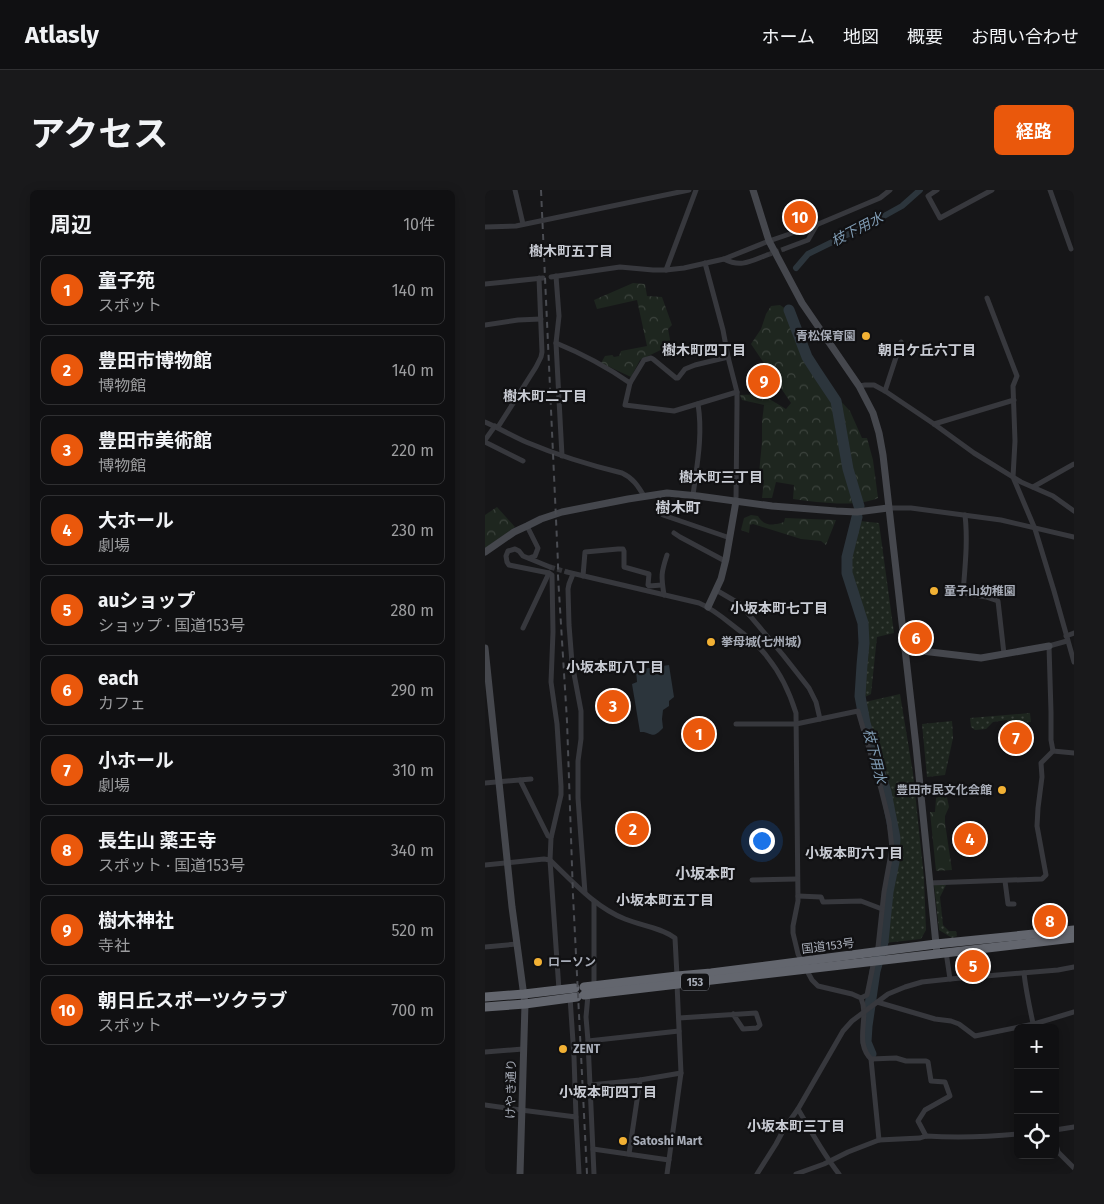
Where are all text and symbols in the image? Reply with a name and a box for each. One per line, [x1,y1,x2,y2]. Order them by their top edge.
text: Atlasly [25,21,99,49]
text: ホーム [762,26,815,48]
text: 地図 [843,26,879,48]
text: 概要 [907,26,943,48]
text: お問い合わせ [971,26,1079,48]
button: 経路 [994,105,1074,155]
text: アクセス [30,113,168,155]
pin: 10 [784,198,816,236]
water label: 枝下用水 [828,208,888,250]
text: 周辺 [50,212,92,238]
text: 10件 [403,215,435,234]
district label: 樹木町五丁目 [529,243,613,260]
text: 童子苑 [98,269,155,292]
text: 1 [63,281,71,300]
text: 140 m [392,281,434,300]
text: スポット [98,296,162,315]
place label: 青松保育園 [796,329,856,343]
marker: 青松保育園 [860,330,872,342]
district label: 樹木町四丁目 [662,342,746,359]
district label: 朝日ケ丘六丁目 [878,342,976,359]
text: 豊田市博物館 [98,349,212,372]
text: 2 [63,361,71,380]
text: 140 m [392,361,434,380]
pin: 9 [748,362,780,400]
text: 博物館 [98,376,146,395]
district label: 樹木町二丁目 [503,388,587,405]
text: 豊田市美術館 [98,429,212,452]
text: 3 [63,441,71,460]
text: 220 m [391,441,434,460]
text: 博物館 [98,456,146,475]
district label: 樹木町三丁目 [679,469,763,486]
district label: 樹木町 [655,499,701,517]
text: 大ホール [98,509,174,532]
text: 4 [62,521,72,540]
text: 230 m [391,521,434,540]
text: 劇場 [98,536,130,555]
place label: 童子山幼稚園 [944,584,1016,598]
marker: 童子山幼稚園 [928,585,940,597]
text: auショップ [98,589,195,612]
district label: 小坂本町七丁目 [730,600,828,617]
text: 5 [63,601,71,620]
text: 280 m [390,601,434,620]
text: ショップ · 国道153号 [98,616,245,635]
pin: 6 [900,619,932,657]
place label: 挙母城(七州城) [721,635,801,649]
marker: 挙母城(七州城) [705,636,717,648]
district label: 小坂本町八丁目 [566,659,664,676]
text: each [98,667,139,690]
text: 6 [62,681,72,700]
text: 290 m [391,681,434,700]
pin: 3 [597,687,629,725]
text: カフェ [98,694,146,713]
pin: 1 [683,715,715,753]
pin: 7 [1000,719,1032,757]
water label: 枝下用水 [859,727,890,787]
text: 小ホール [98,749,174,772]
text: 7 [63,761,71,780]
text: 310 m [393,761,434,780]
text: 劇場 [98,776,130,795]
place label: 豊田市民文化会館 [896,783,992,797]
marker: 豊田市民文化会館 [996,784,1008,796]
pin: 2 [617,810,649,848]
pin: 4 [954,820,986,858]
your location [749,828,775,854]
text: 長生山 薬王寺 [98,829,217,852]
text: 8 [62,841,72,860]
text: 340 m [391,841,434,860]
district label: 小坂本町六丁目 [805,845,903,862]
text: スポット · 国道153号 [98,856,245,875]
district label: 小坂本町 [675,865,735,883]
district label: 小坂本町五丁目 [616,892,714,909]
pin: 8 [1034,902,1066,940]
text: 樹木神社 [98,909,174,932]
text: 9 [63,921,71,940]
text: 520 m [391,921,434,940]
text: 寺社 [98,936,130,955]
street label: 国道153号 [801,936,855,956]
pin: 5 [957,947,989,985]
place label: ローソン [548,955,596,969]
marker: ローソン [532,956,544,968]
road number: 153 [681,974,709,990]
text: 朝日丘スポーツクラブ [98,989,288,1012]
text: 10 [59,1001,75,1020]
text: 700 m [391,1001,434,1020]
text: スポット [98,1016,162,1035]
map controls [1014,1024,1059,1159]
button: + [1014,1024,1059,1069]
place label: ZENT [573,1042,601,1056]
marker: ZENT [557,1043,569,1055]
street label: けやき通り [503,1059,519,1119]
button: − [1014,1069,1059,1114]
district label: 小坂本町四丁目 [559,1084,657,1101]
button: locate [1014,1114,1059,1159]
district label: 小坂本町三丁目 [747,1118,845,1135]
place label: Satoshi Mart [633,1134,703,1148]
marker: Satoshi Mart [617,1135,629,1147]

